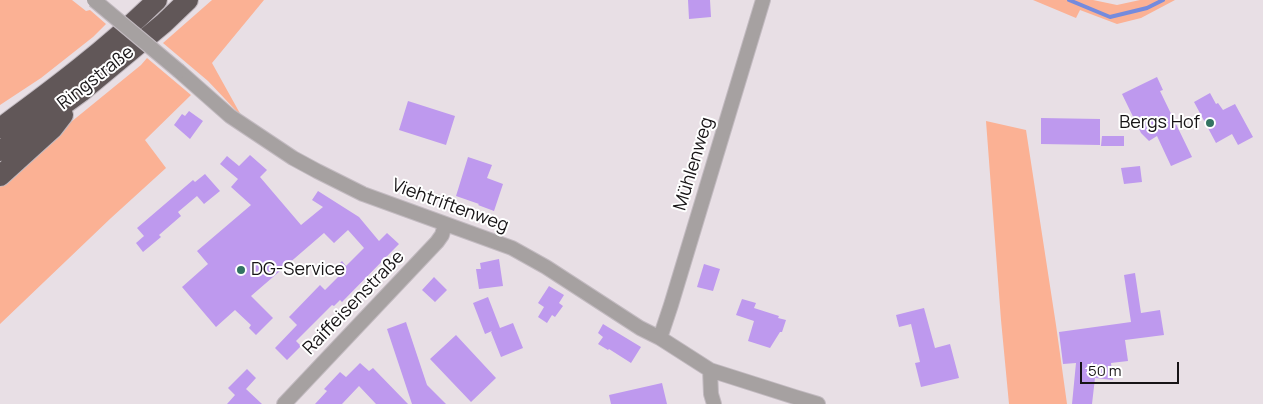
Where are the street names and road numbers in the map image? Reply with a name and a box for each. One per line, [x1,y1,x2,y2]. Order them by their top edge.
street label: Ringstraße [54,41,138,115]
street label: Mühlenweg [670,115,718,213]
street label: Viehtriftenweg [389,175,511,237]
street label: Raiffeisenstraße [299,246,409,360]

